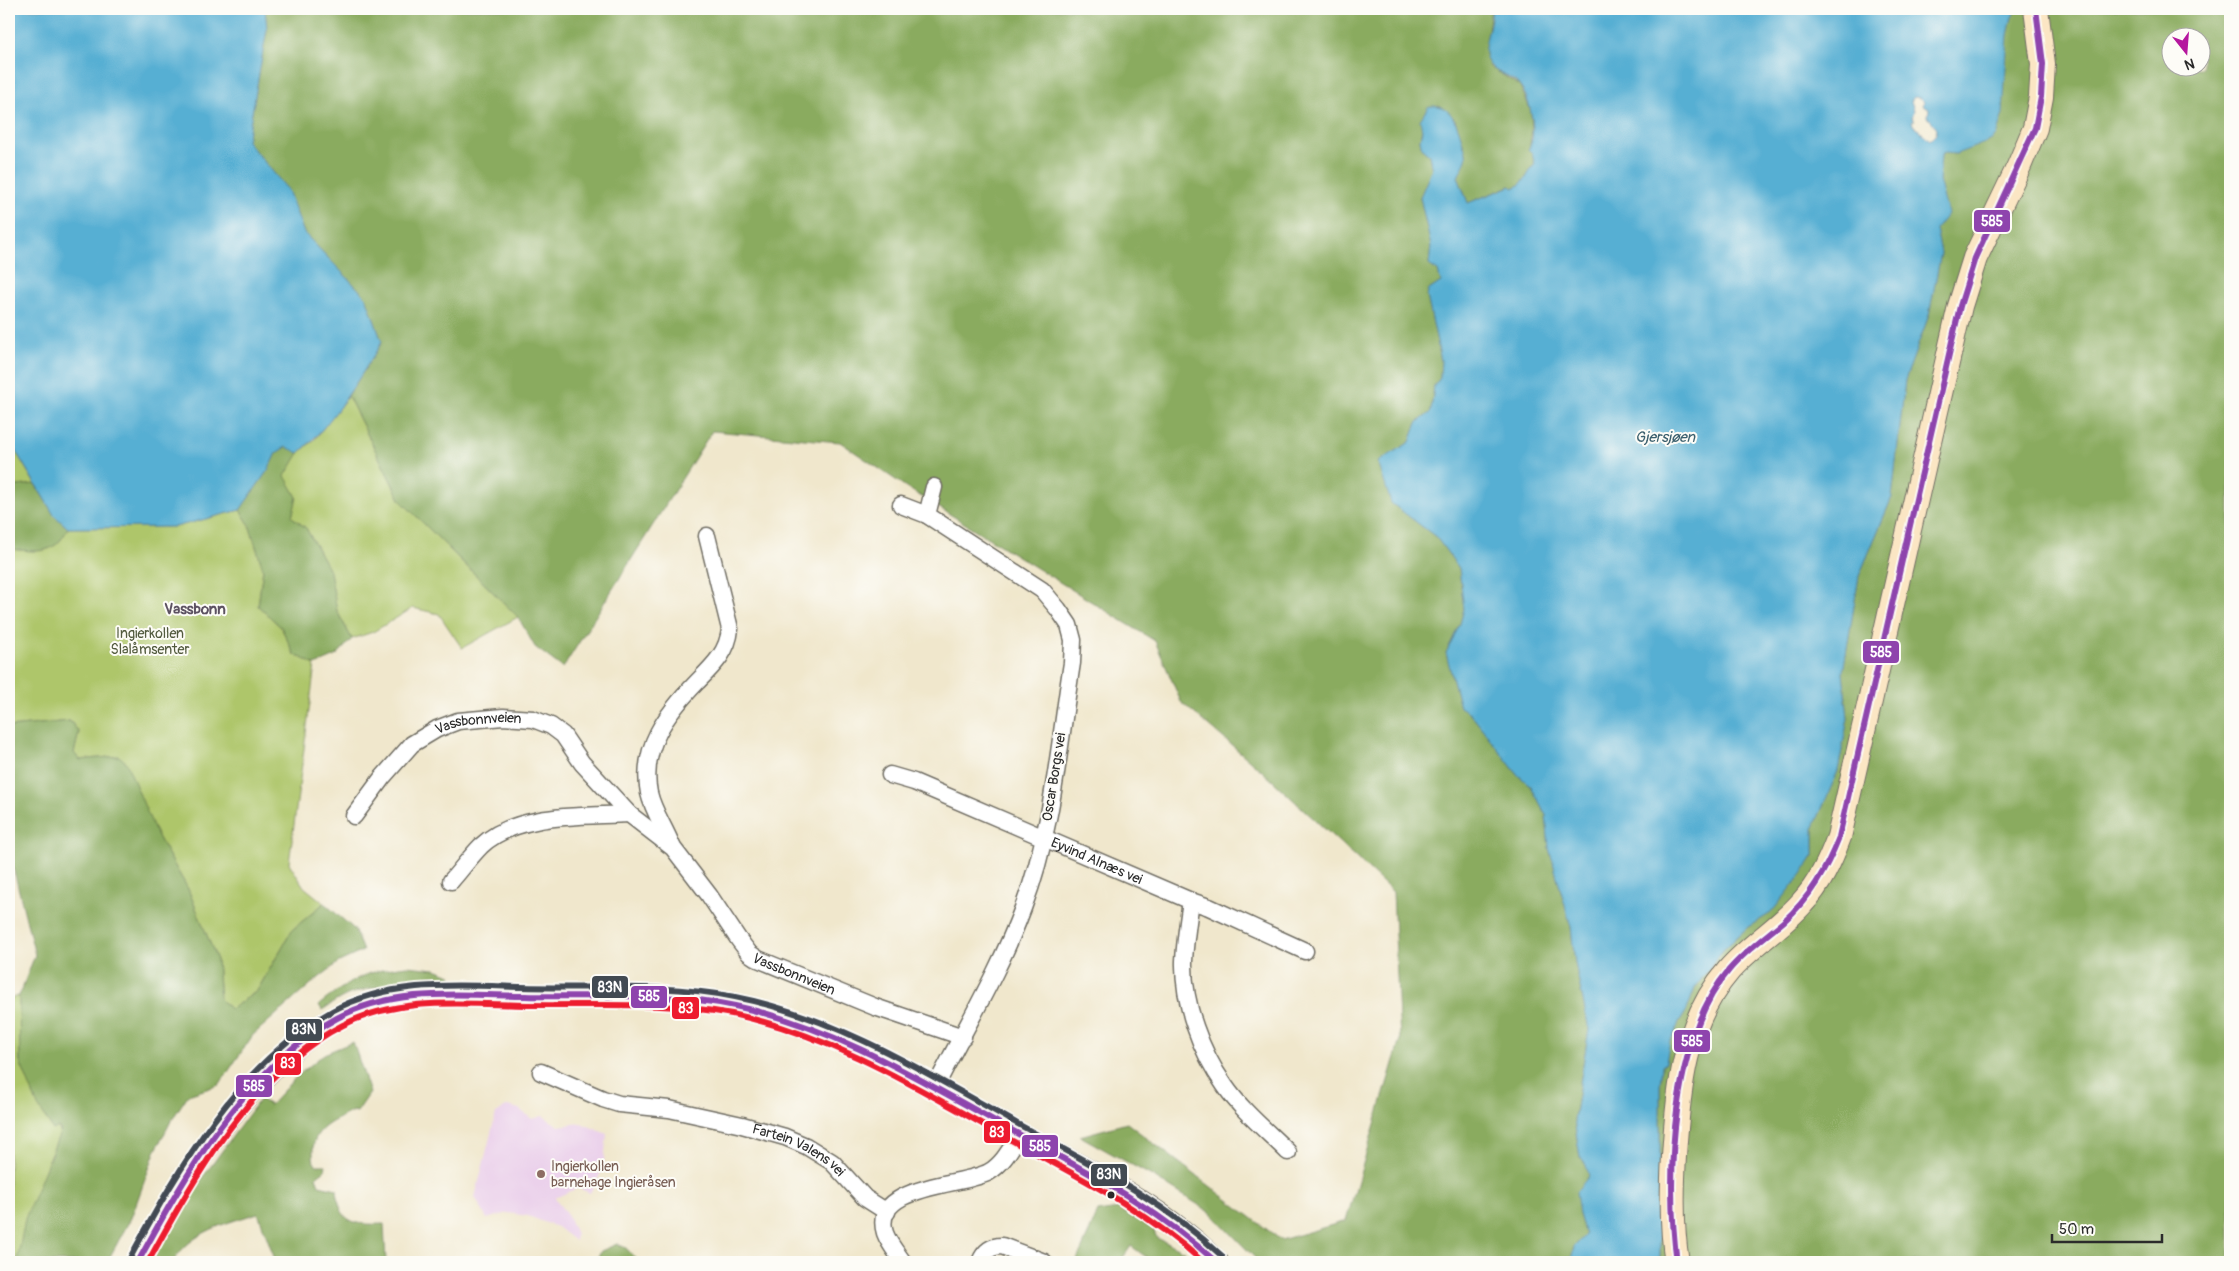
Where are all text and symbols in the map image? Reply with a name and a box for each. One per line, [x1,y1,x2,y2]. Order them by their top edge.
north arrow [2162,28,2212,78]
text: N [2183,54,2197,73]
line badge: 585 [1973,209,2011,233]
text: 585 [1981,213,2004,230]
water label: Gjersjøen [1635,428,1696,447]
district label: Vassbonn [164,600,226,619]
park label: Ingierkollen Slalåmsenter [110,625,190,658]
line badge: 585 [1862,640,1900,664]
text: 585 [1870,644,1893,661]
street label: Vassbonnveien [432,708,522,738]
street label: Oscar Borgs vei [1039,731,1069,822]
street label: Eyvind Alnæs vei [1049,833,1146,888]
street label: Vassbonnveien [749,949,838,998]
line badge: 83N [591,975,629,999]
text: 83N [598,979,622,996]
line badge: 585 [630,985,668,1009]
text: 585 [638,988,661,1005]
line badge: 83 [671,996,700,1020]
text: 83 [679,1000,694,1017]
line badge: 83N [285,1018,323,1042]
text: 83N [292,1021,316,1038]
line badge: 585 [1673,1029,1711,1053]
text: 585 [1681,1033,1704,1050]
line badge: 83 [274,1052,302,1076]
text: 83 [281,1055,296,1072]
line badge: 585 [235,1074,273,1098]
text: 585 [243,1078,266,1095]
street label: Fartein Valens vei [751,1120,849,1180]
line badge: 83 [983,1120,1011,1144]
text: 83 [990,1124,1005,1141]
line badge: 585 [1021,1134,1059,1158]
text: 585 [1029,1138,1052,1155]
place label: Ingierkollen barnehage Ingieråsen [551,1158,676,1191]
line badge: 83N [1090,1163,1128,1187]
text: 83N [1097,1166,1121,1183]
marker: Ingierkollen barnehage Ingieråsen [535,1168,547,1180]
unlabelled marker [1106,1190,1116,1200]
scale bar [2052,1211,2162,1243]
text: 50 m [2059,1220,2094,1239]

